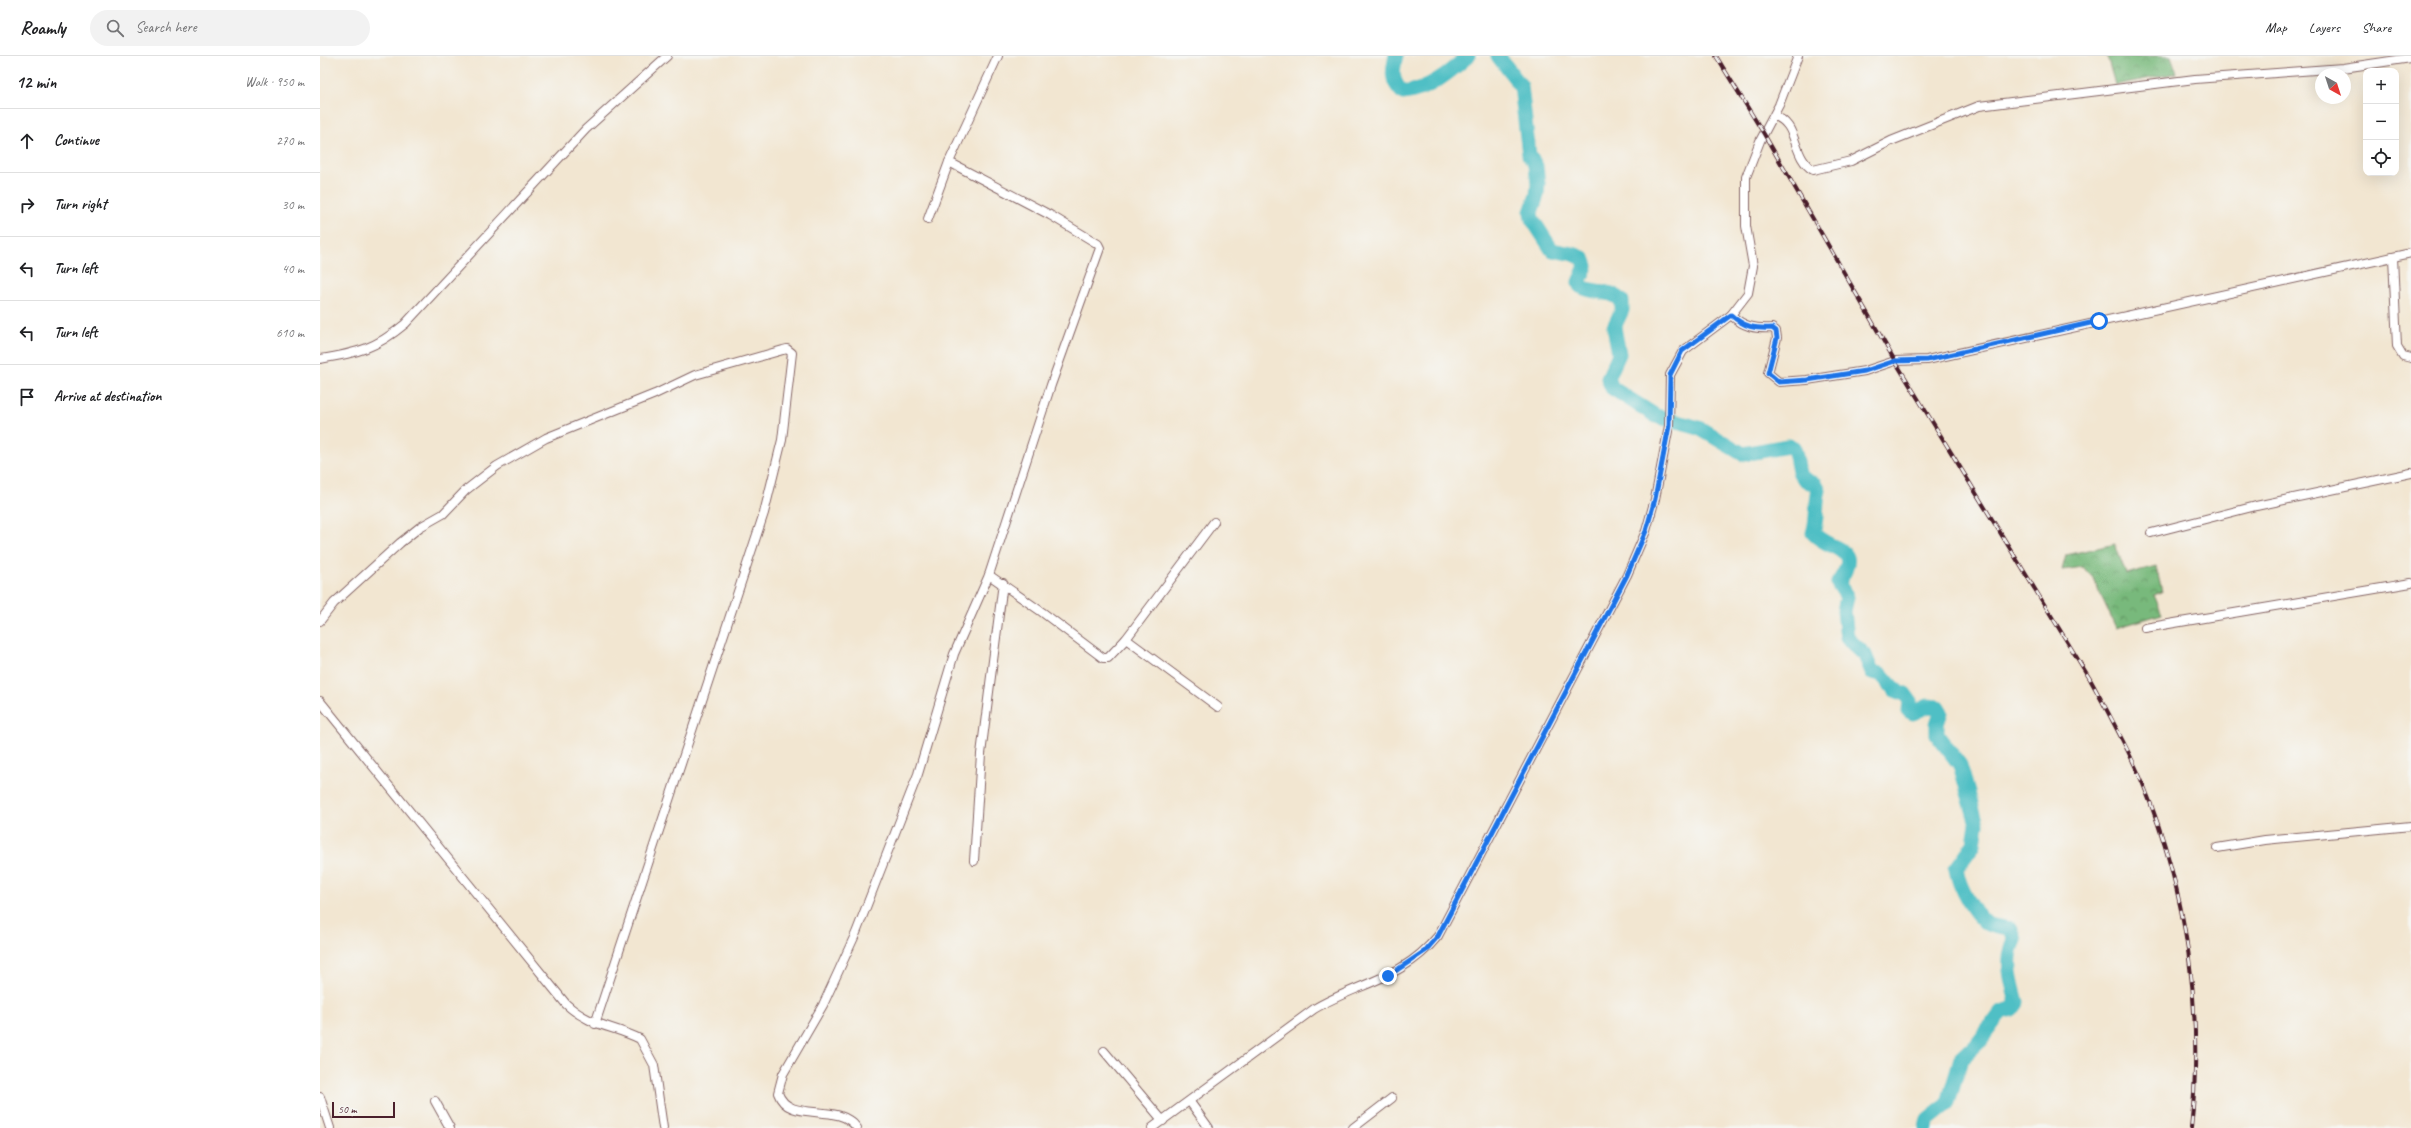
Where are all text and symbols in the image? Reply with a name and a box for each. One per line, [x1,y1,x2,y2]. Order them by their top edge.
search box [90,10,370,46]
text: Roamly [20,16,66,40]
icon: search [104,17,126,39]
text: Search here [136,18,197,37]
text: Map [2265,19,2287,36]
text: Layers [2309,19,2340,36]
text: Share [2362,19,2391,36]
north arrow [2315,68,2351,104]
map controls [2363,68,2399,176]
button: + [2363,68,2399,104]
text: 12 min [16,72,56,93]
text: Walk · 950 m [245,74,304,90]
button: − [2363,104,2399,140]
icon: ahead [16,130,38,152]
text: Continue [54,131,99,150]
text: 270 m [276,133,304,149]
button: locate [2363,140,2399,176]
icon: right [16,194,38,216]
text: Turn right [54,195,107,214]
text: 30 m [282,197,304,213]
icon: left [16,258,38,280]
text: Turn left [54,259,97,278]
text: 40 m [282,261,304,277]
route start [2090,312,2108,330]
icon: left [16,322,38,344]
text: Turn left [54,323,97,342]
text: 610 m [276,325,304,341]
icon: arrive [16,386,38,408]
text: Arrive at destination [54,387,161,406]
route end [1379,967,1397,985]
scale bar [332,1100,395,1119]
text: 50 m [338,1102,357,1116]

